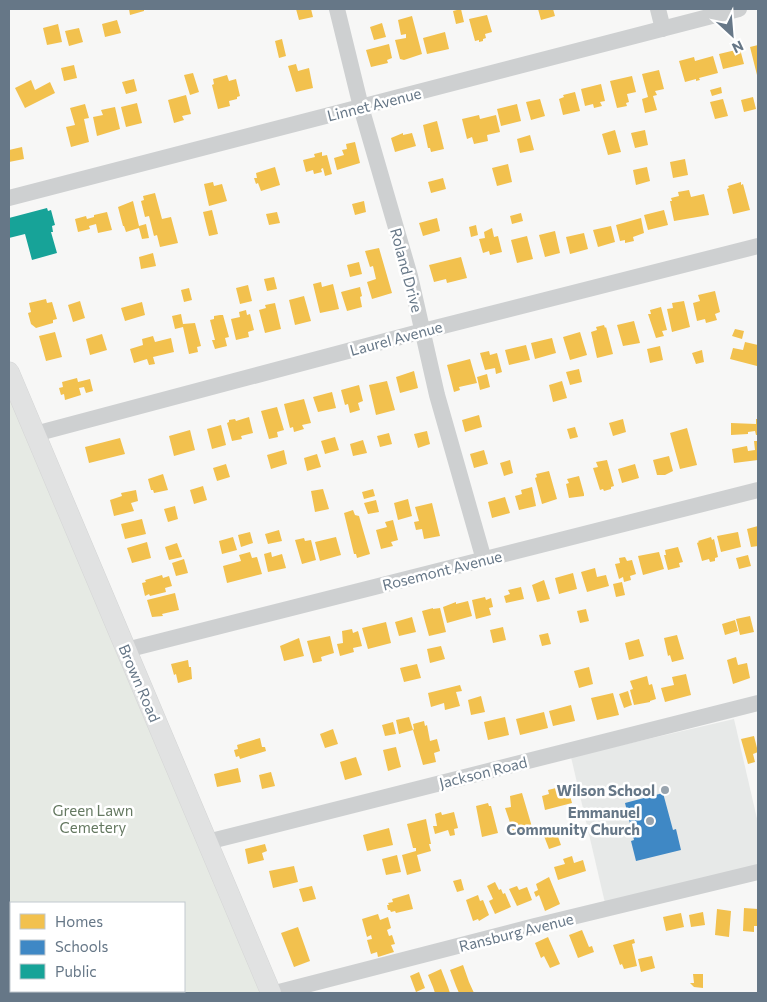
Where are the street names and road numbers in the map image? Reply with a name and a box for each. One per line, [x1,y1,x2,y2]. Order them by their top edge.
street label: Linnet Avenue [325,84,423,124]
street label: Roland Drive [387,226,427,314]
street label: Laurel Avenue [348,317,444,359]
street label: Rosemont Avenue [380,546,504,594]
street label: Brown Road [116,641,164,725]
street label: Jackson Road [437,752,529,792]
street label: Ransburg Avenue [457,909,575,955]

